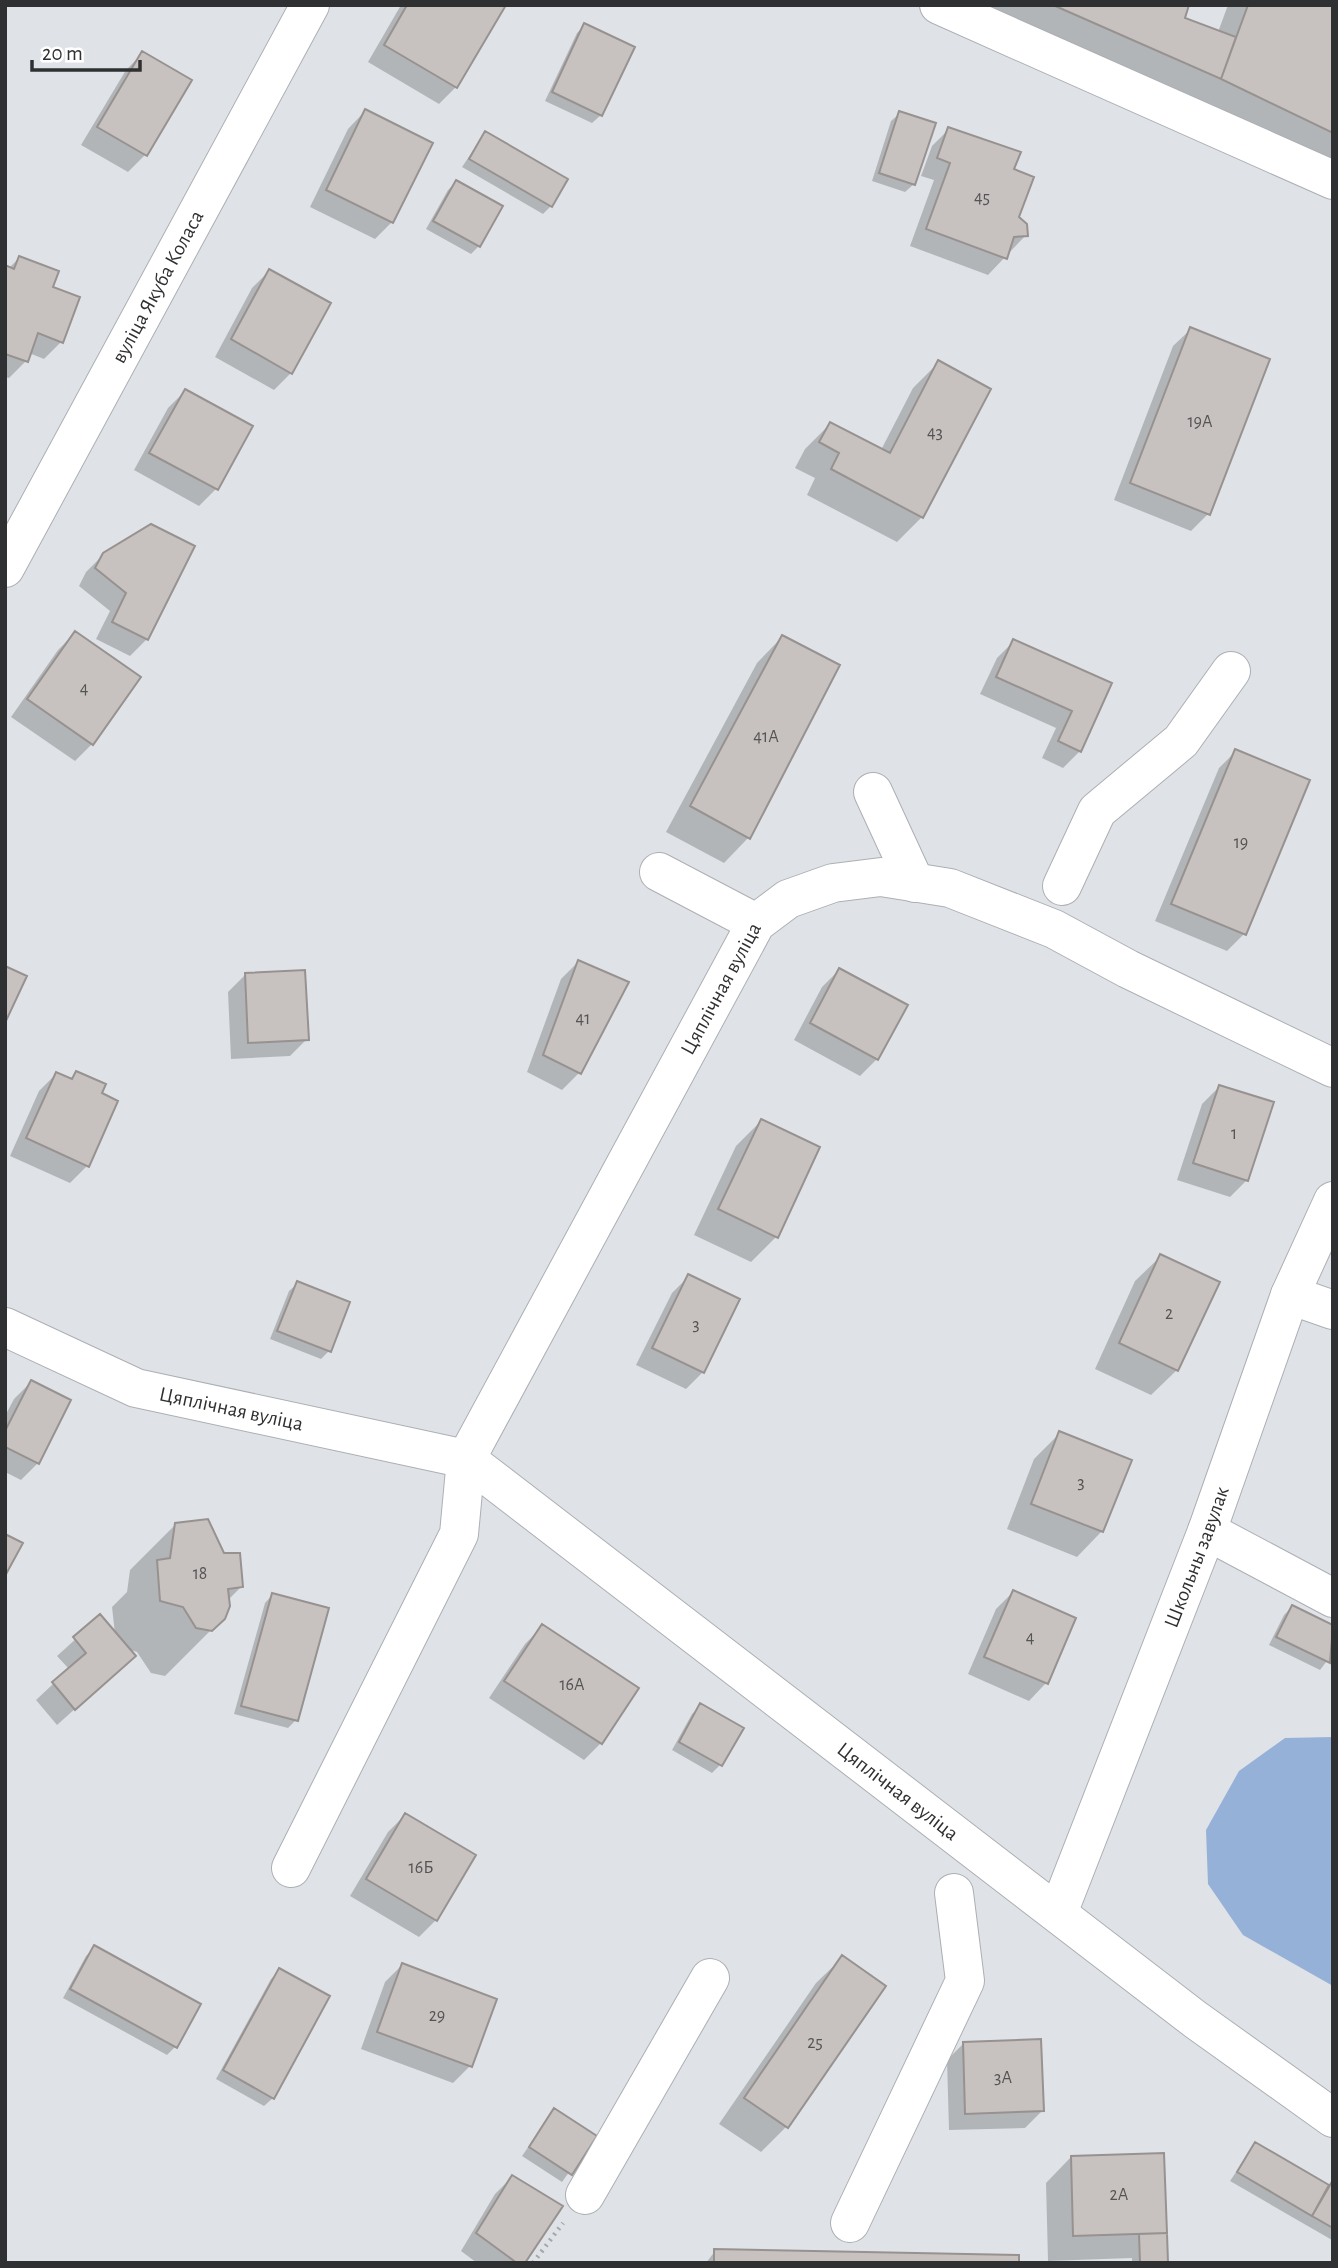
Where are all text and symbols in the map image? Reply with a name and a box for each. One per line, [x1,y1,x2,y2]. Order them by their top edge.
scale bar [32,28,140,72]
text: 20 m [42,43,83,64]
house number: 45 [974,189,990,207]
street label: вуліца Якуба Коласа [108,207,208,367]
house number: 19А [1187,413,1213,431]
house number: 43 [927,424,943,442]
house number: 4 [80,680,89,698]
house number: 41А [753,728,779,746]
house number: 19 [1234,834,1248,852]
street label: Цяплічная вуліца [677,919,765,1058]
house number: 41 [576,1010,590,1028]
house number: 1 [1231,1125,1237,1143]
house number: 2 [1165,1305,1173,1323]
house number: 3 [692,1316,700,1334]
street label: Цяплічная вуліца [157,1383,306,1435]
house number: 3 [1077,1474,1085,1492]
street label: Школьны завулак [1160,1483,1233,1631]
house number: 18 [193,1565,207,1583]
house number: 4 [1026,1629,1035,1647]
house number: 16А [559,1676,585,1694]
street label: Цяплічная вуліца [833,1738,963,1845]
house number: 16Б [409,1859,433,1877]
house number: 29 [429,2007,445,2025]
house number: 25 [807,2034,823,2052]
house number: 3А [994,2069,1012,2087]
house number: 2А [1110,2186,1129,2204]

